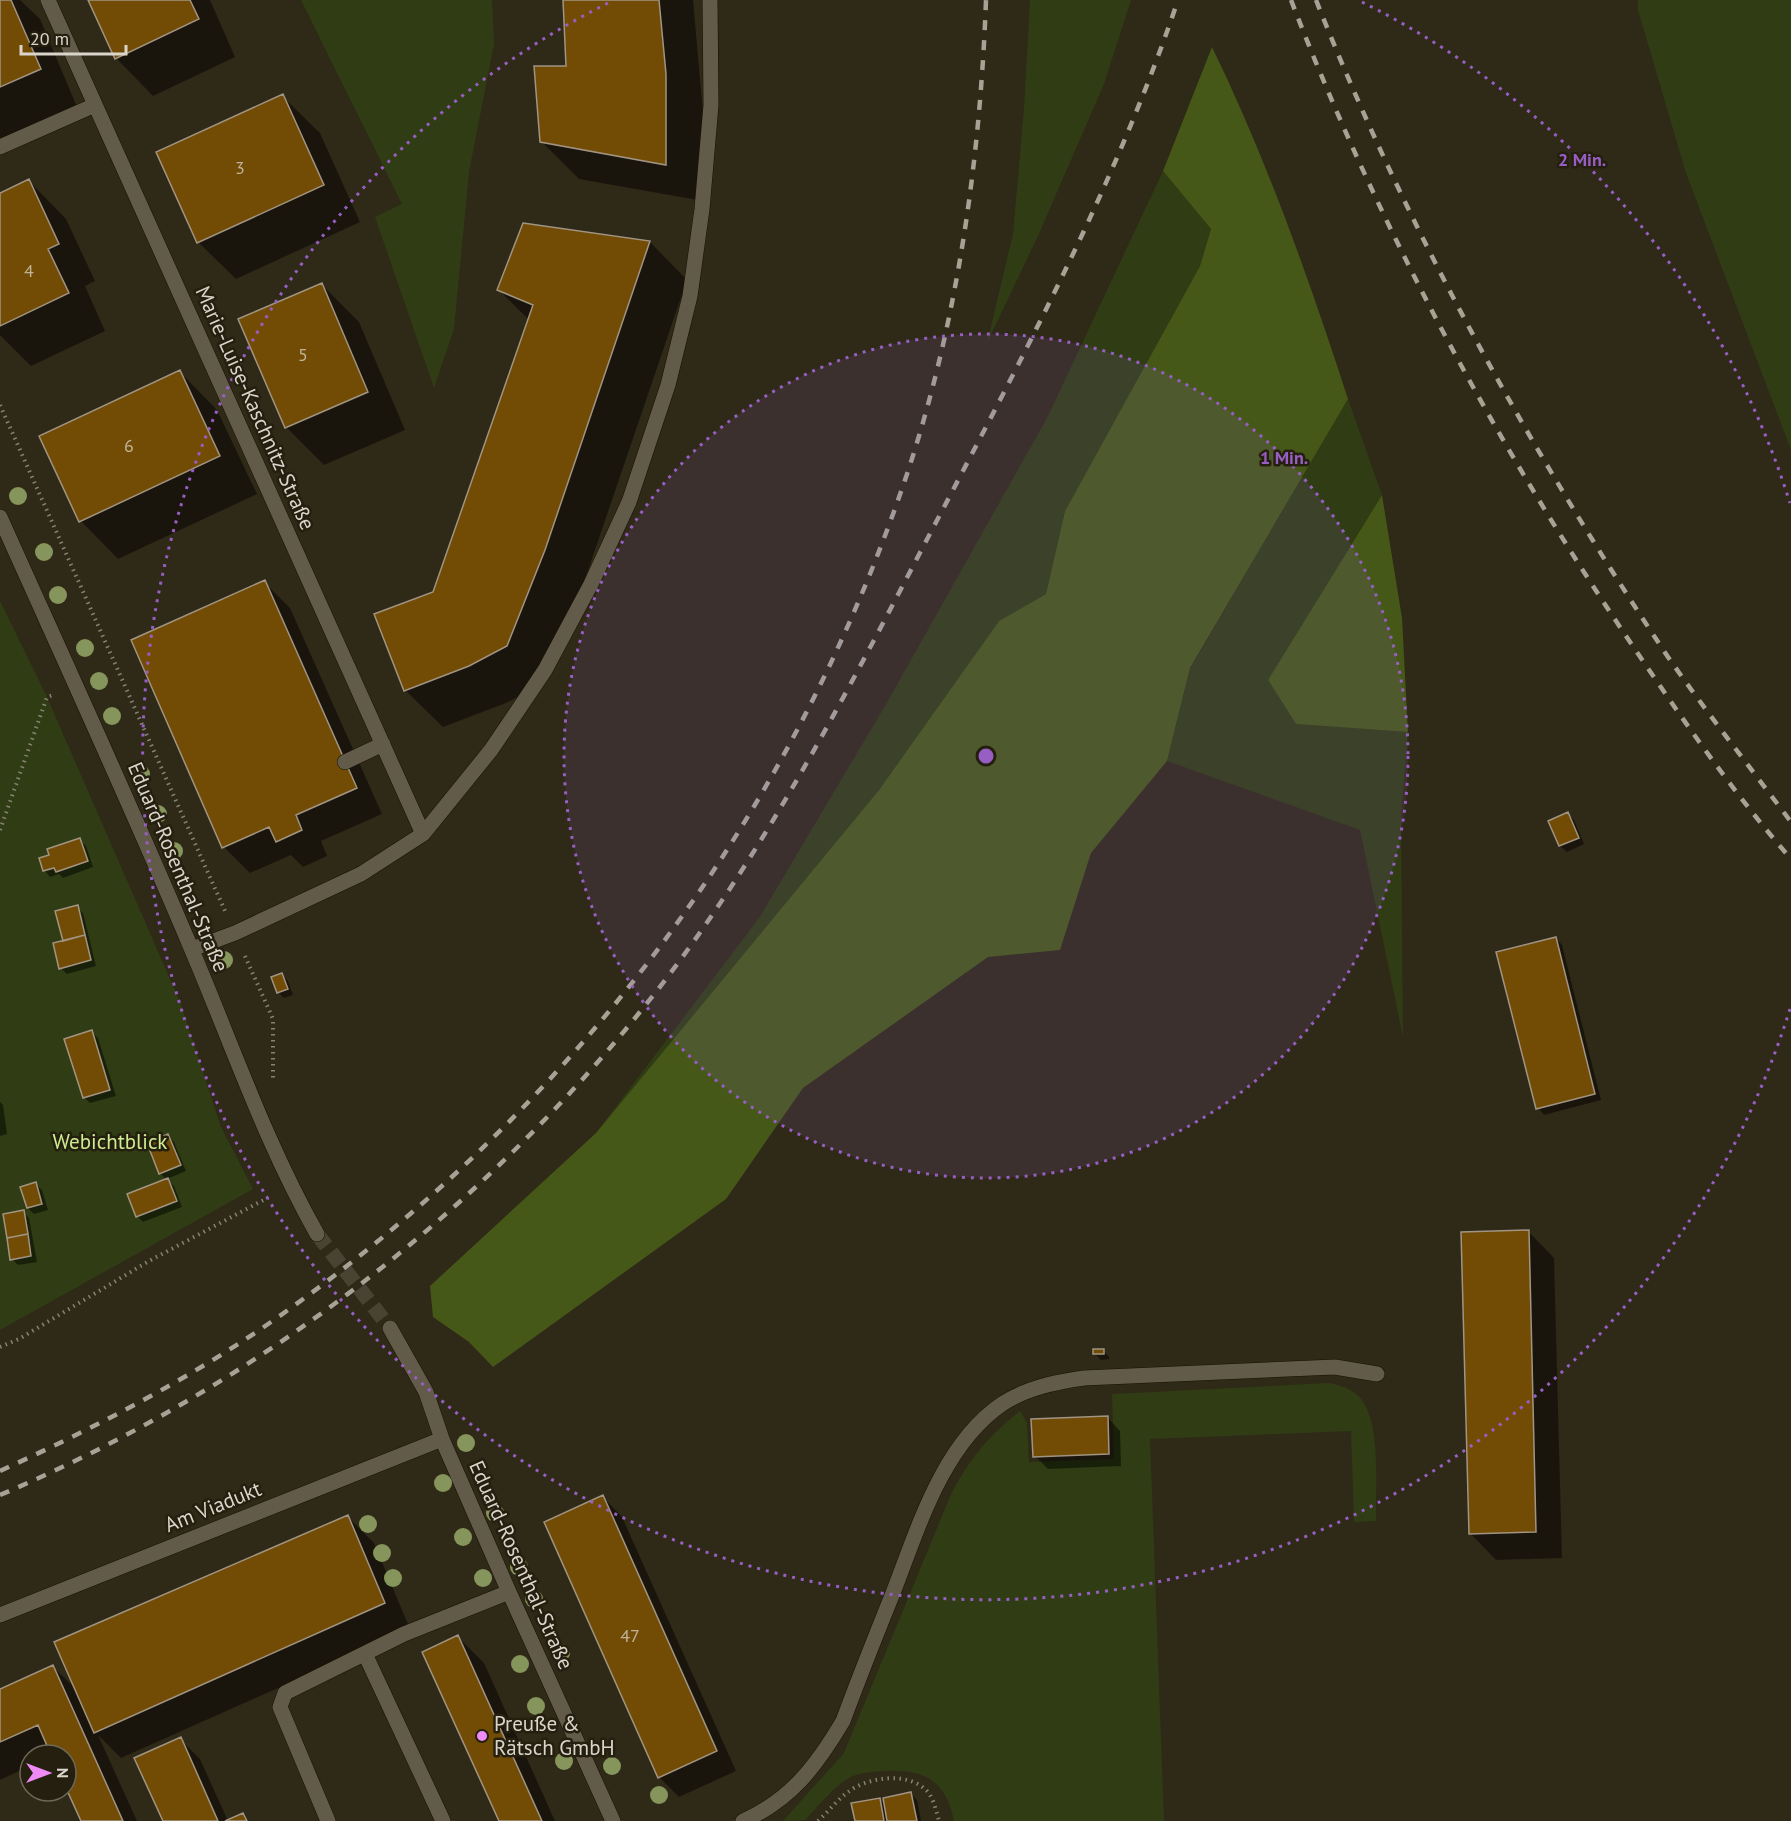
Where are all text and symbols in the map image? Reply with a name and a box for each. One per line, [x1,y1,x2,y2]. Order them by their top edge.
scale bar [21,18,126,56]
text: 20 m [30,27,69,50]
text: 2 Min. [1558,148,1606,171]
house number: 3 [235,156,245,179]
house number: 4 [24,259,34,282]
street label: Marie-Luise-Kaschnitz-Straße [189,282,322,534]
house number: 5 [298,343,308,366]
house number: 6 [124,434,134,457]
text: 1 Min. [1260,446,1308,469]
centre of rings [976,746,996,766]
street label: Eduard-Rosenthal-Straße [122,758,235,976]
park label: Webichtblick [53,1128,167,1155]
street label: Eduard-Rosenthal-Straße [463,1456,580,1673]
street label: Am Viadukt [160,1475,265,1538]
house number: 47 [620,1624,640,1647]
place label: Preuße & Rätsch GmbH [494,1710,615,1761]
marker: Preuße & Rätsch GmbH [475,1729,489,1743]
north arrow [18,1743,78,1803]
text: N [53,1768,73,1778]

